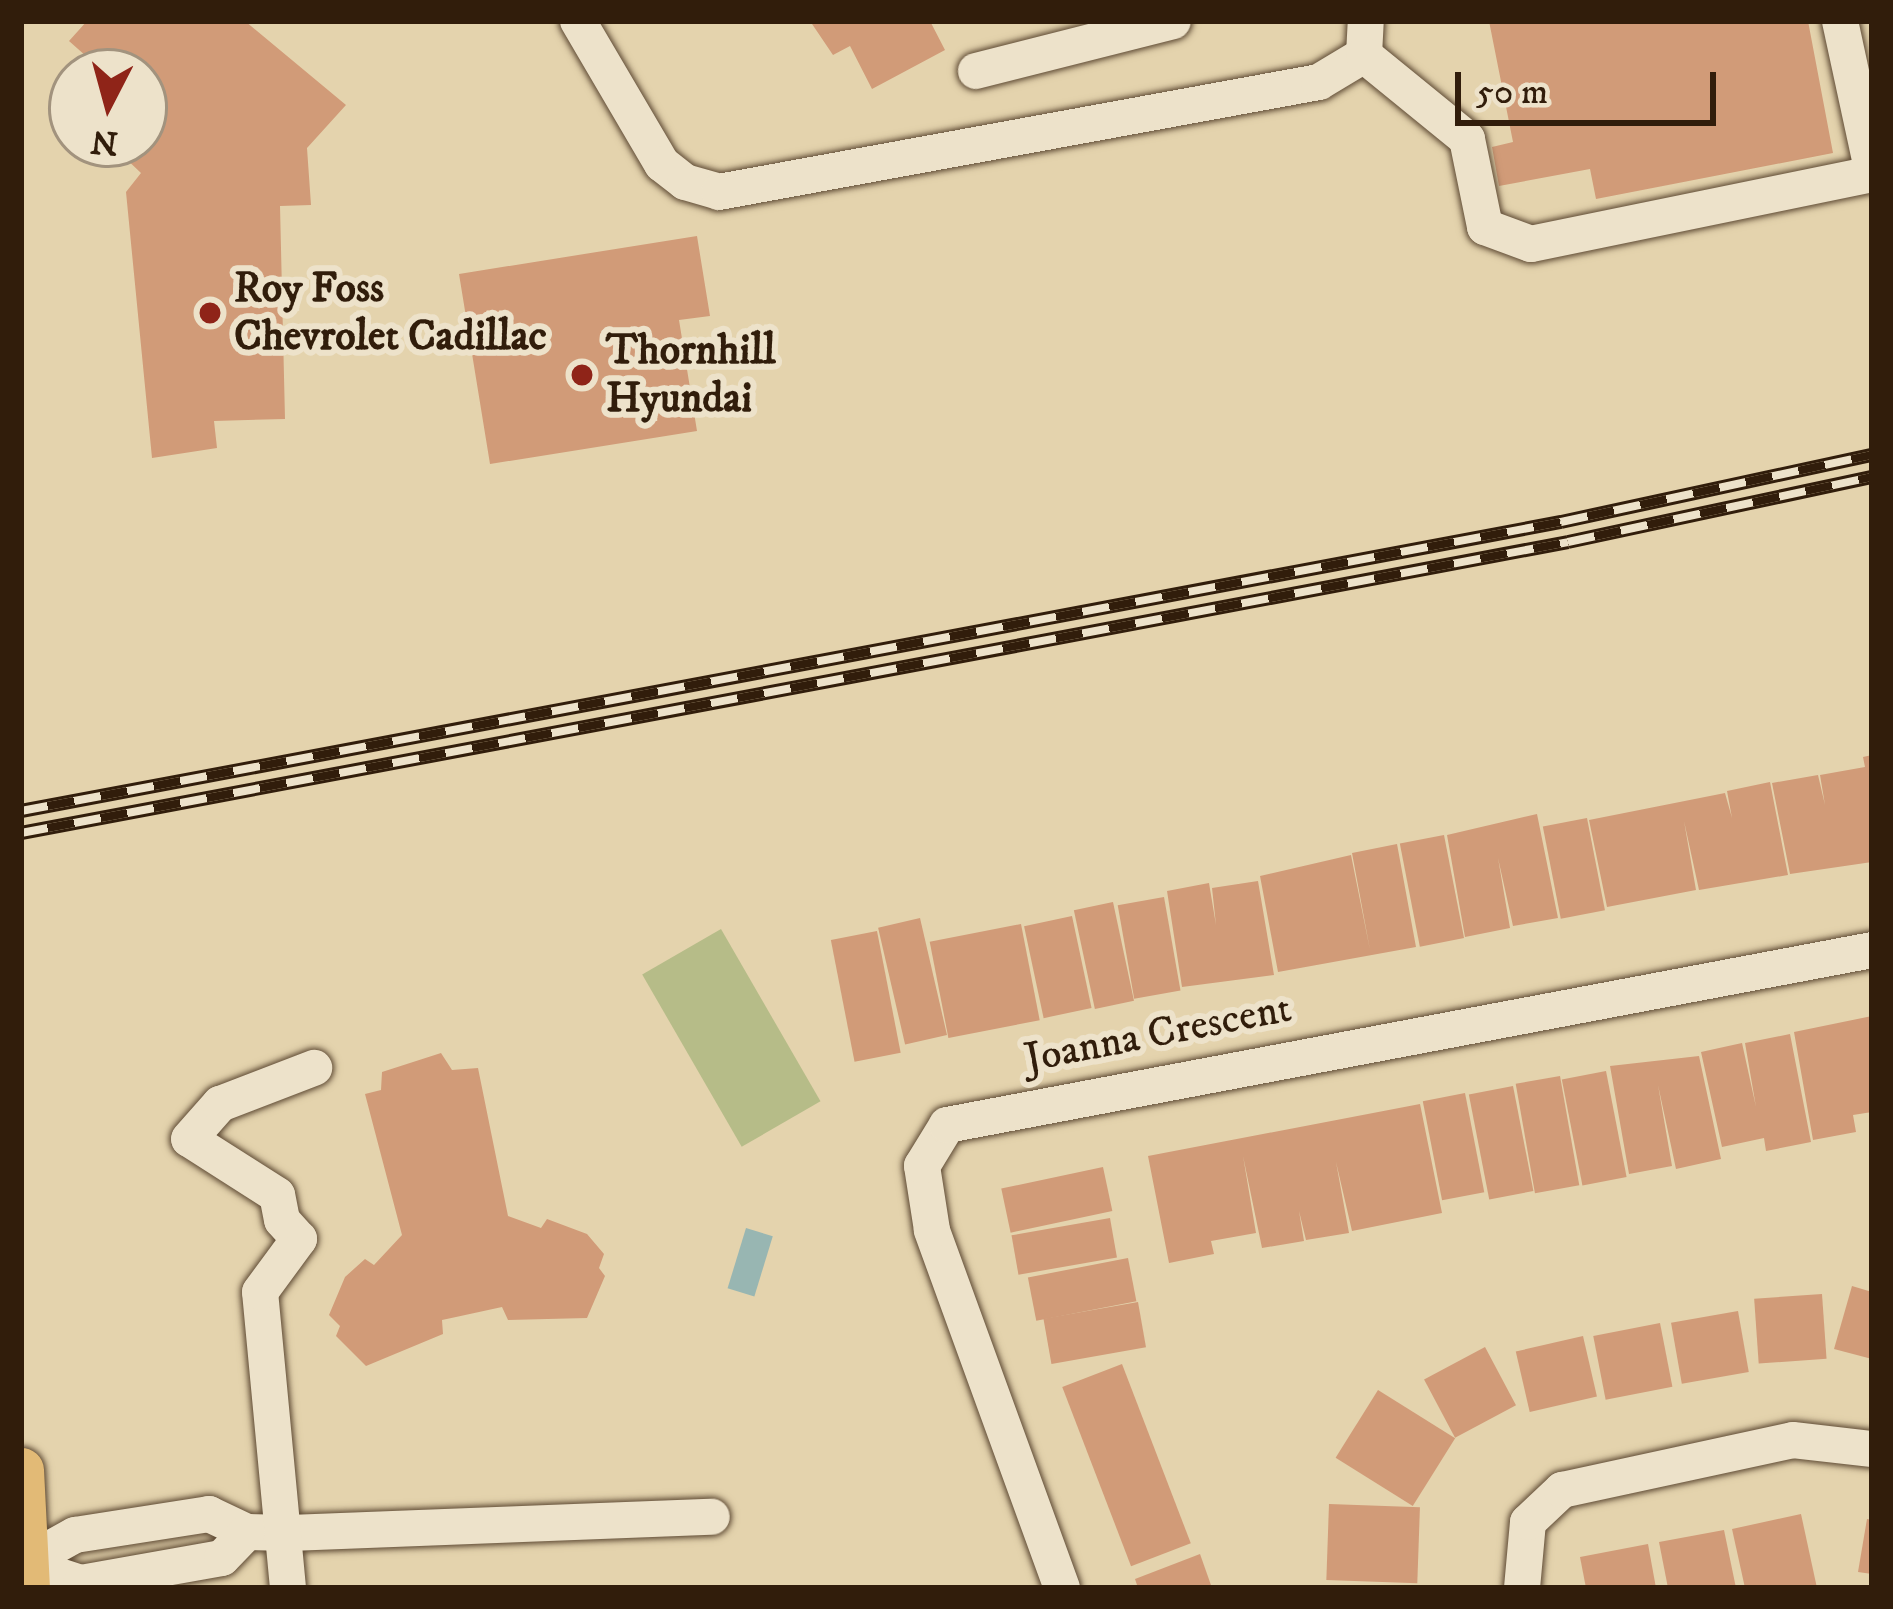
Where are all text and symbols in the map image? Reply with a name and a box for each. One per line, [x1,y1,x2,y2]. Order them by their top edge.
north arrow [48,48,168,168]
scale bar [1461,48,1722,122]
text: 50 m [1476,70,1548,115]
text: N [89,120,120,163]
place label: Roy Foss Chevrolet Cadillac [234,264,547,362]
marker: Roy Foss Chevrolet Cadillac [197,300,223,326]
place label: Thornhill Hyundai [606,326,776,424]
marker: Thornhill Hyundai [569,362,595,388]
street label: Joanna Crescent [1021,983,1295,1085]

